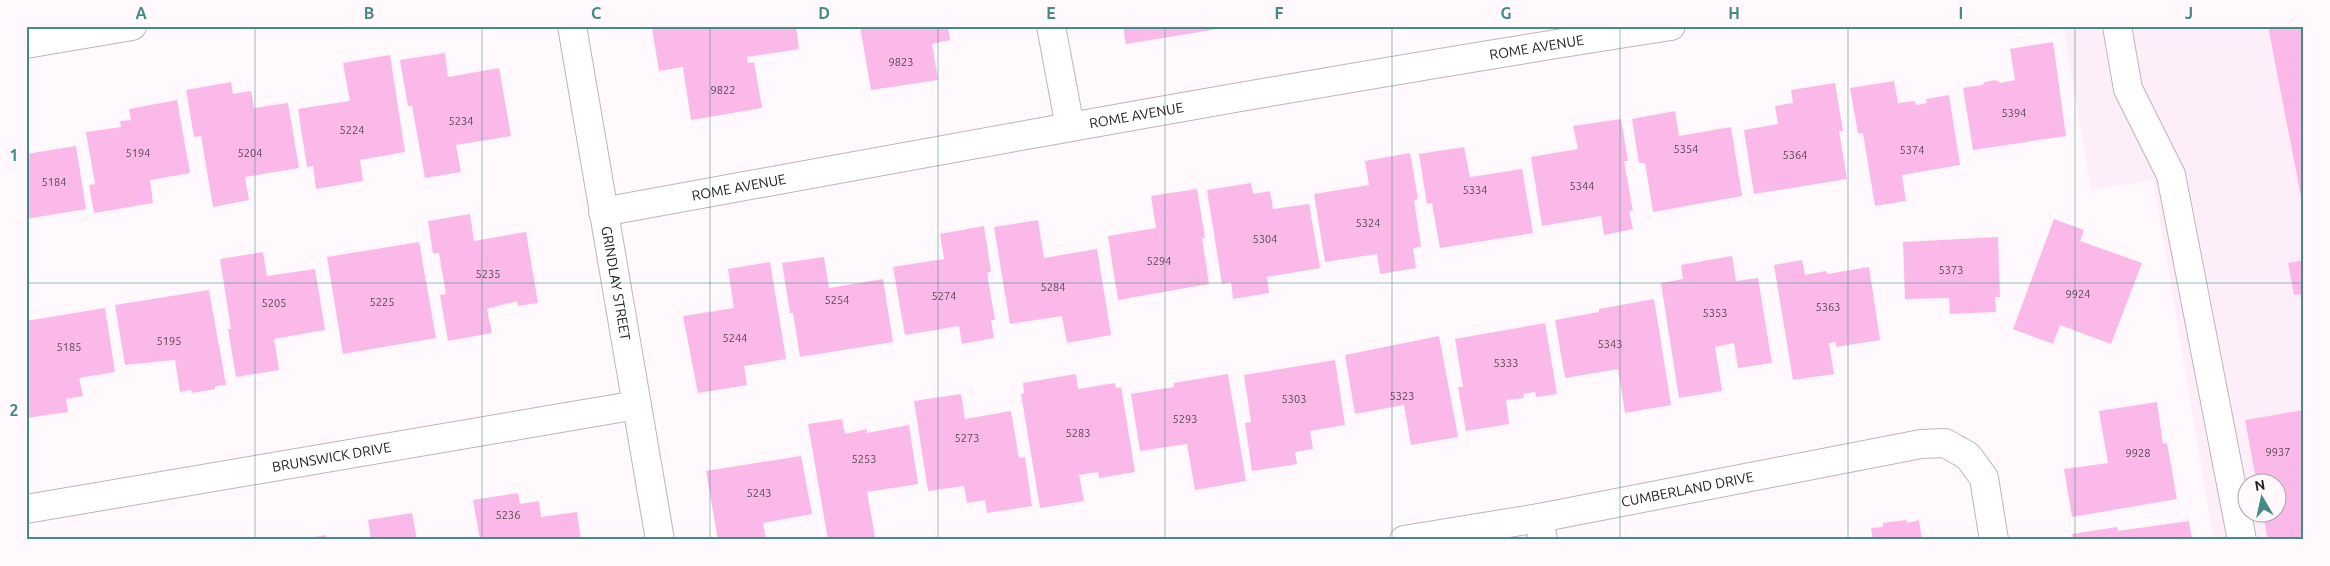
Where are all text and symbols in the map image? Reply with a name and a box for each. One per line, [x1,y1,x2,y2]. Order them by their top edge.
text: A [135,4,147,22]
text: B [364,4,374,22]
text: C [591,4,601,22]
text: D [818,4,830,22]
text: E [1046,4,1056,22]
text: F [1275,4,1284,22]
text: G [1500,4,1512,22]
text: H [1728,4,1740,22]
text: I [1959,4,1963,22]
text: J [2185,4,2193,22]
street label: ROME AVENUE [1488,32,1585,63]
house number: 9823 [889,56,913,68]
house number: 9822 [711,84,735,96]
street label: ROME AVENUE [1088,99,1185,132]
house number: 5394 [2002,107,2026,119]
house number: 5234 [449,115,473,127]
house number: 5224 [340,124,364,136]
house number: 5354 [1674,143,1698,155]
house number: 5374 [1900,144,1924,156]
text: 1 [9,146,19,164]
house number: 5194 [126,147,150,159]
house number: 5204 [238,147,262,159]
house number: 5364 [1783,149,1807,161]
street label: ROME AVENUE [690,171,787,204]
house number: 5184 [42,176,66,188]
house number: 5344 [1570,180,1594,192]
house number: 5334 [1463,184,1487,196]
house number: 5324 [1356,217,1380,229]
street label: GRINDLAY STREET [598,225,634,342]
house number: 5304 [1253,233,1277,245]
house number: 5294 [1147,255,1171,267]
house number: 5373 [1939,264,1963,276]
house number: 5235 [476,268,500,280]
house number: 5284 [1041,281,1065,293]
house number: 9924 [2066,288,2090,300]
house number: 5274 [932,290,956,302]
house number: 5254 [825,294,849,306]
house number: 5225 [370,296,394,308]
house number: 5205 [262,297,286,309]
house number: 5363 [1816,301,1840,313]
house number: 5353 [1703,307,1727,319]
house number: 5244 [723,332,747,344]
house number: 5195 [157,335,181,347]
house number: 5343 [1598,338,1622,350]
house number: 5185 [57,341,81,353]
house number: 5333 [1494,357,1518,369]
house number: 5323 [1390,390,1414,402]
house number: 5303 [1282,393,1306,405]
text: 2 [9,401,19,419]
house number: 5293 [1173,413,1197,425]
house number: 5283 [1066,427,1090,439]
house number: 5273 [955,432,979,444]
street label: BRUNSWICK DRIVE [271,439,392,475]
house number: 9937 [2266,446,2290,458]
house number: 9928 [2126,447,2150,459]
house number: 5253 [852,453,876,465]
street label: CUMBERLAND DRIVE [1620,469,1755,510]
north arrow [2238,474,2288,524]
text: N [2254,476,2266,494]
house number: 5243 [747,487,771,499]
house number: 5236 [496,509,520,521]

